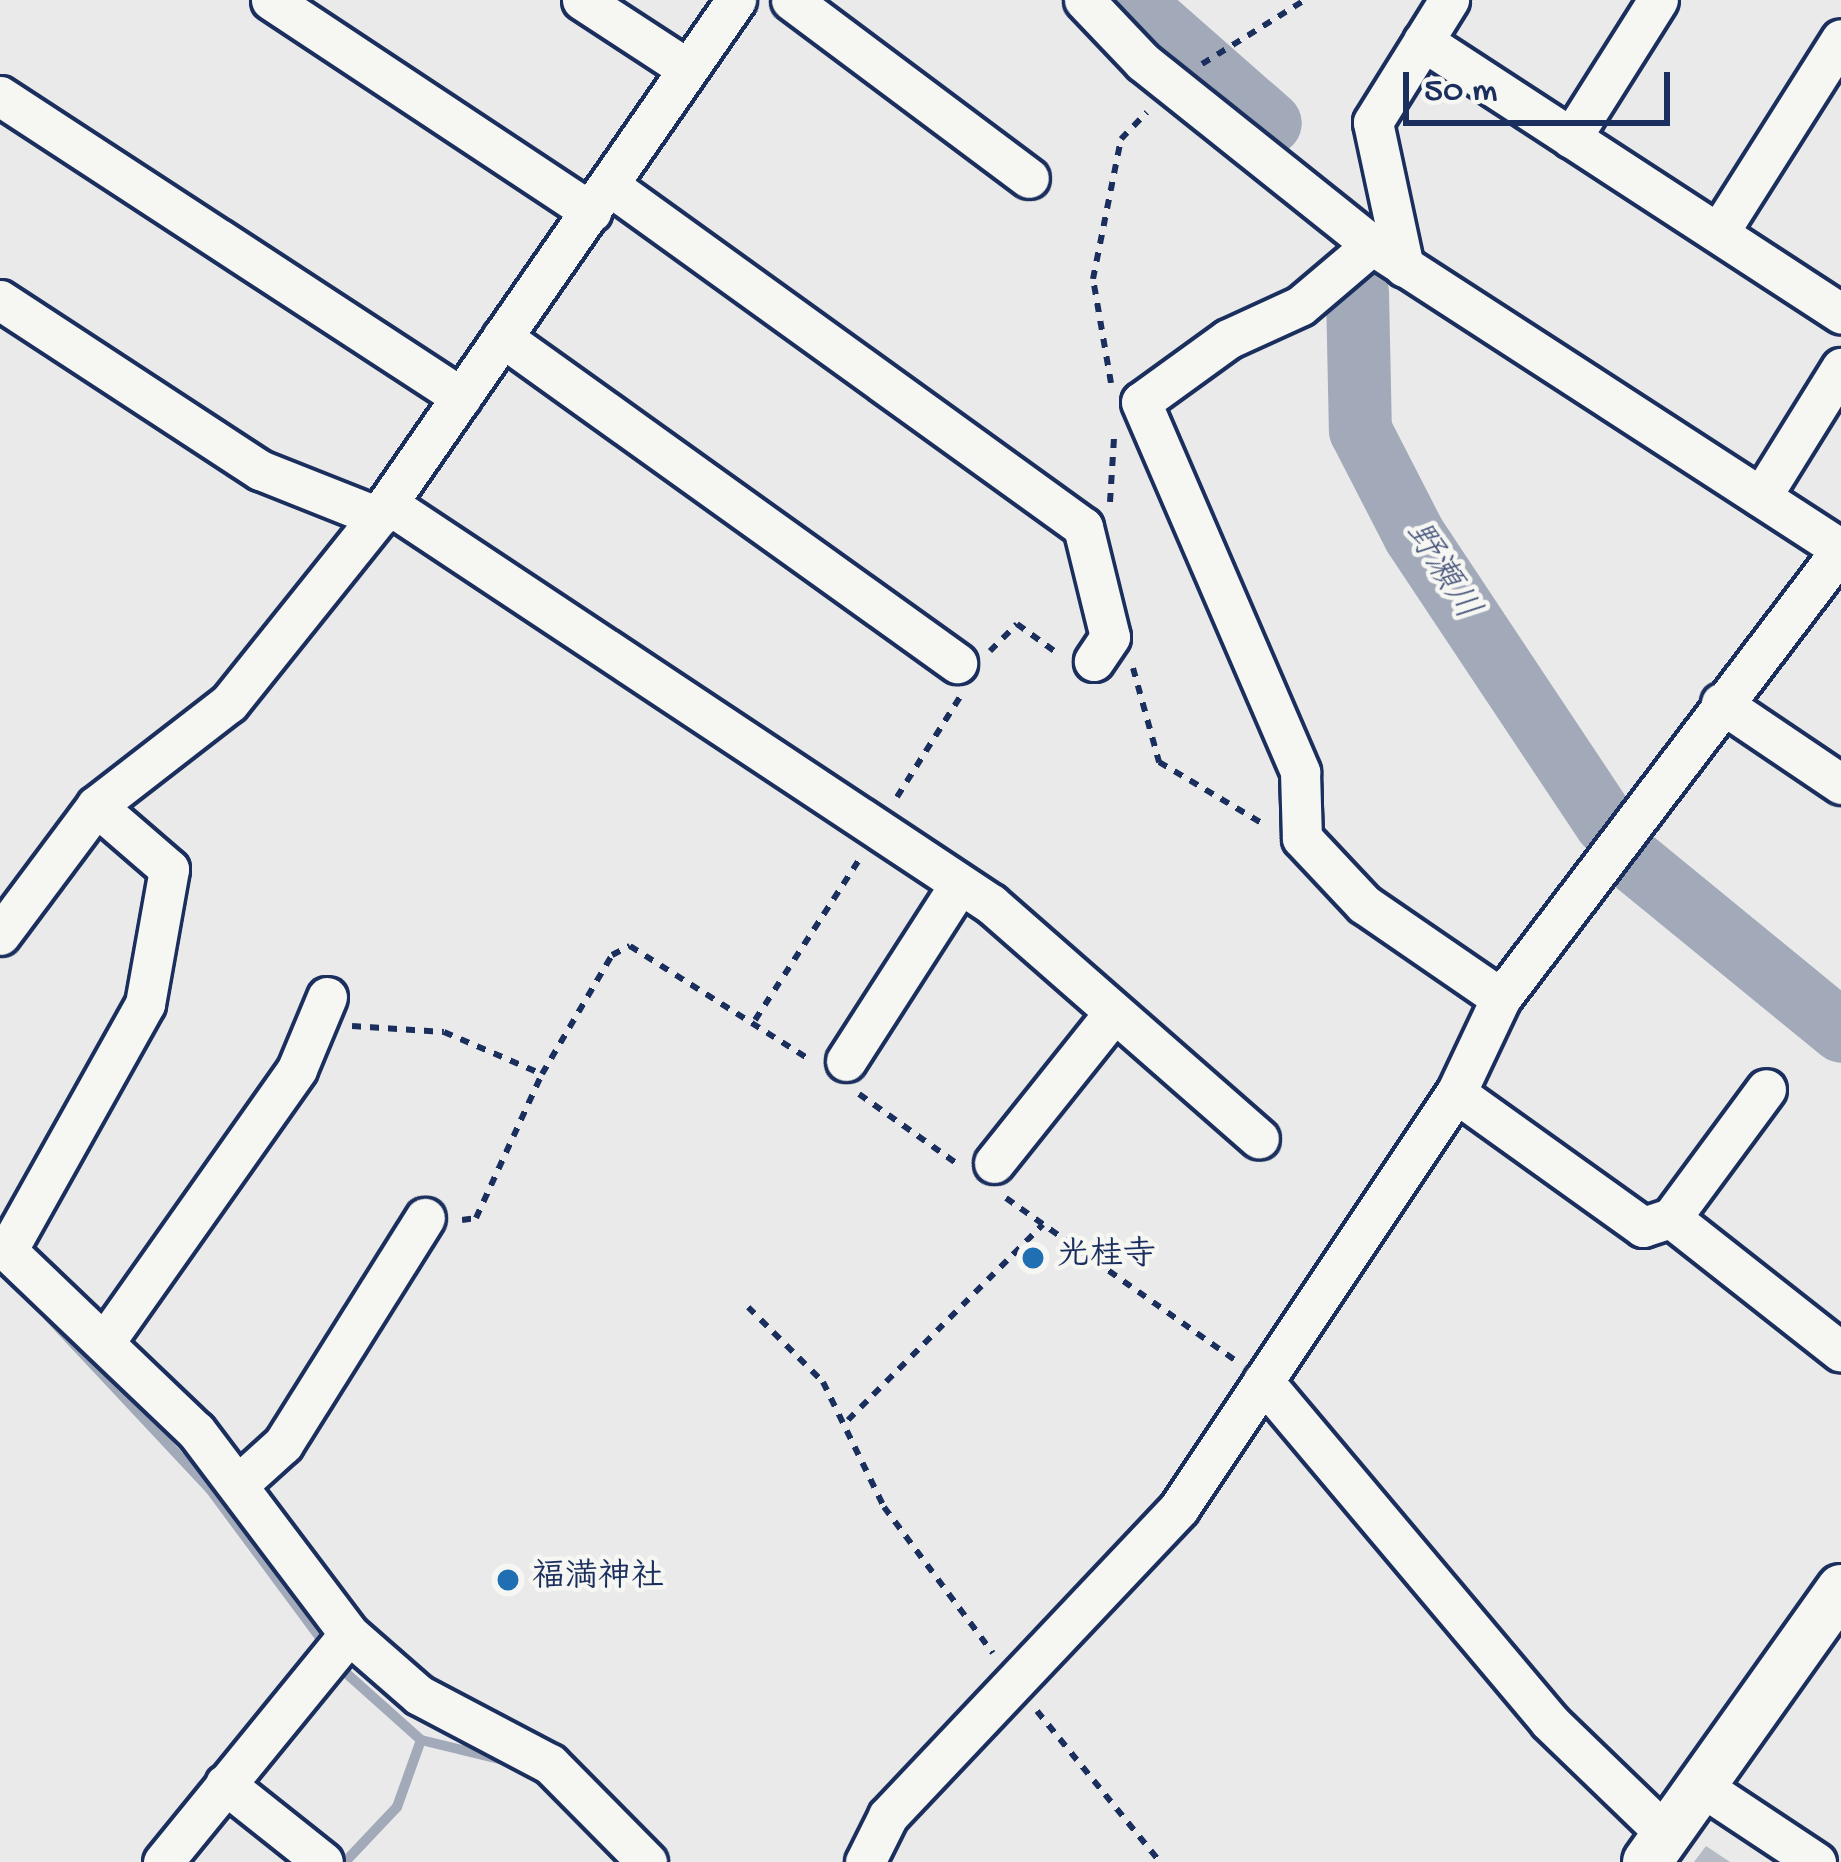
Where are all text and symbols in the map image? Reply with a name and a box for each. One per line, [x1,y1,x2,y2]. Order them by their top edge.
scale bar [1409,48,1676,122]
text: 50 m [1424,71,1497,114]
water label: 野瀬川 [1393,515,1487,629]
place label: 光桂寺 [1057,1238,1156,1278]
marker: 光桂寺 [1020,1245,1046,1271]
place label: 福満神社 [532,1560,664,1600]
marker: 福満神社 [495,1567,521,1593]

